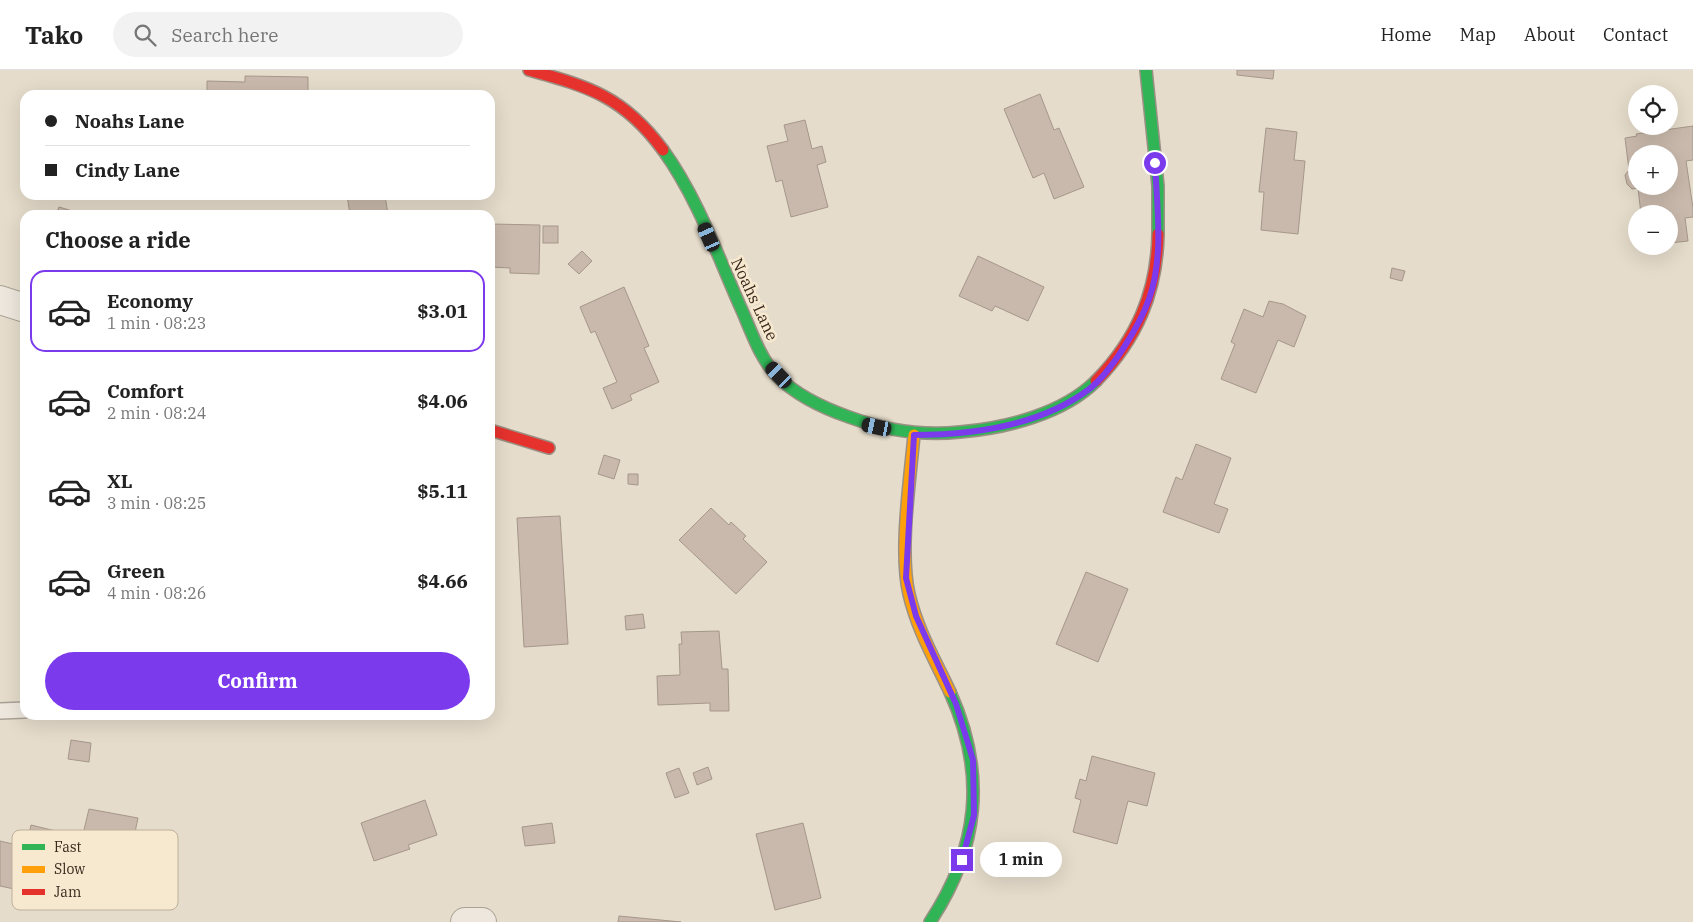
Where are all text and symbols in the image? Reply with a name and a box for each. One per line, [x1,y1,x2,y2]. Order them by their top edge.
search box [113,12,463,57]
text: Tako [25,19,83,51]
icon: search [131,21,159,49]
text: Search here [171,23,278,47]
text: Home [1380,23,1432,46]
text: Map [1460,23,1496,46]
text: About [1524,23,1575,46]
text: Contact [1603,23,1668,46]
map controls [1628,85,1678,255]
button: locate [1628,85,1678,135]
text: Noahs Lane [75,109,184,133]
button: + [1628,145,1678,195]
route start [1144,152,1166,174]
text: Cindy Lane [75,158,180,182]
button: − [1628,205,1678,255]
car [696,220,721,254]
text: Choose a ride [45,225,191,254]
street label: Noahs Lane [727,255,783,343]
icon: car [47,289,92,334]
text: Economy [107,289,193,313]
text: $3.01 [417,299,468,323]
text: 1 min · 08:23 [107,313,206,333]
car [763,359,794,391]
icon: car [47,379,92,424]
text: Comfort [107,379,184,403]
text: $4.06 [417,389,468,413]
text: 2 min · 08:24 [107,403,206,423]
car [860,417,893,437]
icon: car [47,469,92,514]
text: XL [107,469,133,493]
text: $5.11 [417,479,468,503]
text: 3 min · 08:25 [107,493,206,513]
icon: car [47,559,92,604]
text: Green [107,559,165,583]
text: $4.66 [417,569,468,593]
text: 4 min · 08:26 [107,583,206,603]
button: Confirm [45,652,470,710]
legend [12,830,178,910]
text: Fast [54,838,82,856]
callout: 1 min [980,842,1062,878]
route end [951,849,973,871]
text: 1 min [999,849,1043,869]
text: Slow [54,860,85,878]
text: Jam [54,883,81,901]

